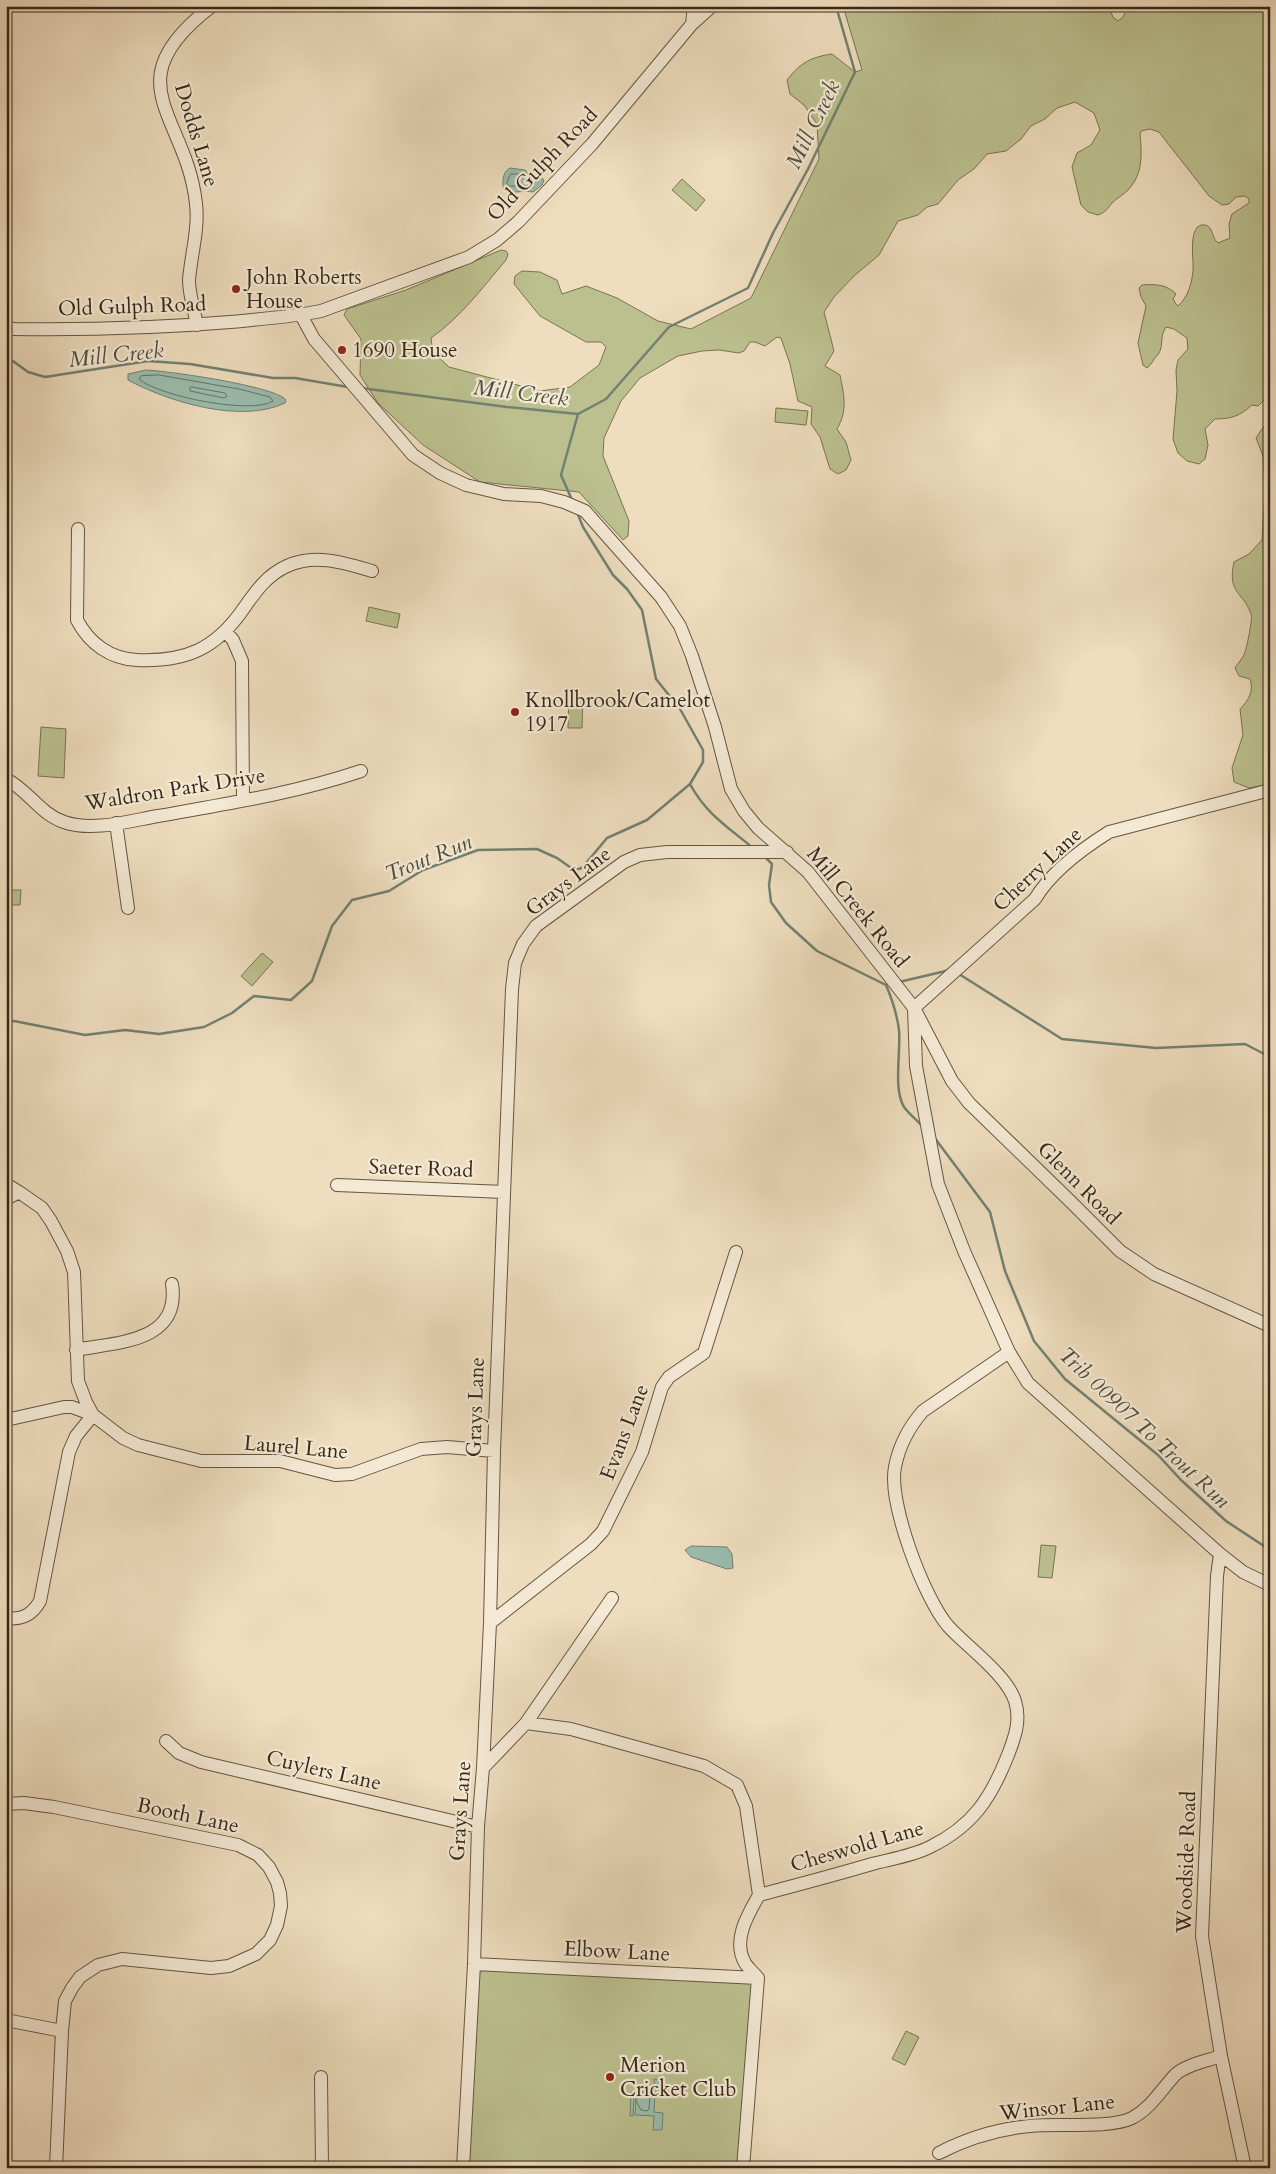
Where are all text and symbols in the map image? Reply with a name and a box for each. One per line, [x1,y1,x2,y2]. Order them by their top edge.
water label: Mill Creek [779,75,847,174]
street label: Dodds Lane [167,80,226,190]
street label: Old Gulph Road [480,101,604,228]
place label: John Roberts House [243,263,362,316]
marker: John Roberts House [230,283,242,295]
street label: Old Gulph Road [57,289,207,324]
water label: Mill Creek [67,335,165,375]
place label: 1690 House [352,336,458,365]
marker: 1690 House [336,344,348,356]
water label: Mill Creek [472,372,570,414]
place label: Knollbrook/Camelot 1917 [525,686,710,739]
marker: Knollbrook/Camelot 1917 [509,706,521,718]
street label: Waldron Park Drive [82,761,267,818]
street label: Cherry Lane [986,820,1088,918]
water label: Trout Run [380,827,477,889]
street label: Grays Lane [519,840,617,923]
street label: Mill Creek Road [800,841,915,974]
street label: Glenn Road [1031,1135,1127,1231]
street label: Saeter Road [368,1152,474,1185]
water label: Trib 00907 To Trout Run [1052,1340,1237,1515]
street label: Grays Lane [459,1356,492,1458]
street label: Evans Lane [593,1380,656,1484]
street label: Laurel Lane [243,1428,349,1467]
street label: Cuylers Lane [264,1743,384,1798]
street label: Grays Lane [443,1760,478,1862]
street label: Booth Lane [134,1790,242,1840]
street label: Woodside Road [1169,1790,1203,1935]
street label: Cheswold Lane [787,1814,927,1879]
street label: Elbow Lane [563,1934,671,1969]
place label: Merion Cricket Club [620,2051,736,2104]
marker: Merion Cricket Club [604,2071,616,2083]
street label: Winsor Lane [997,2087,1116,2128]

